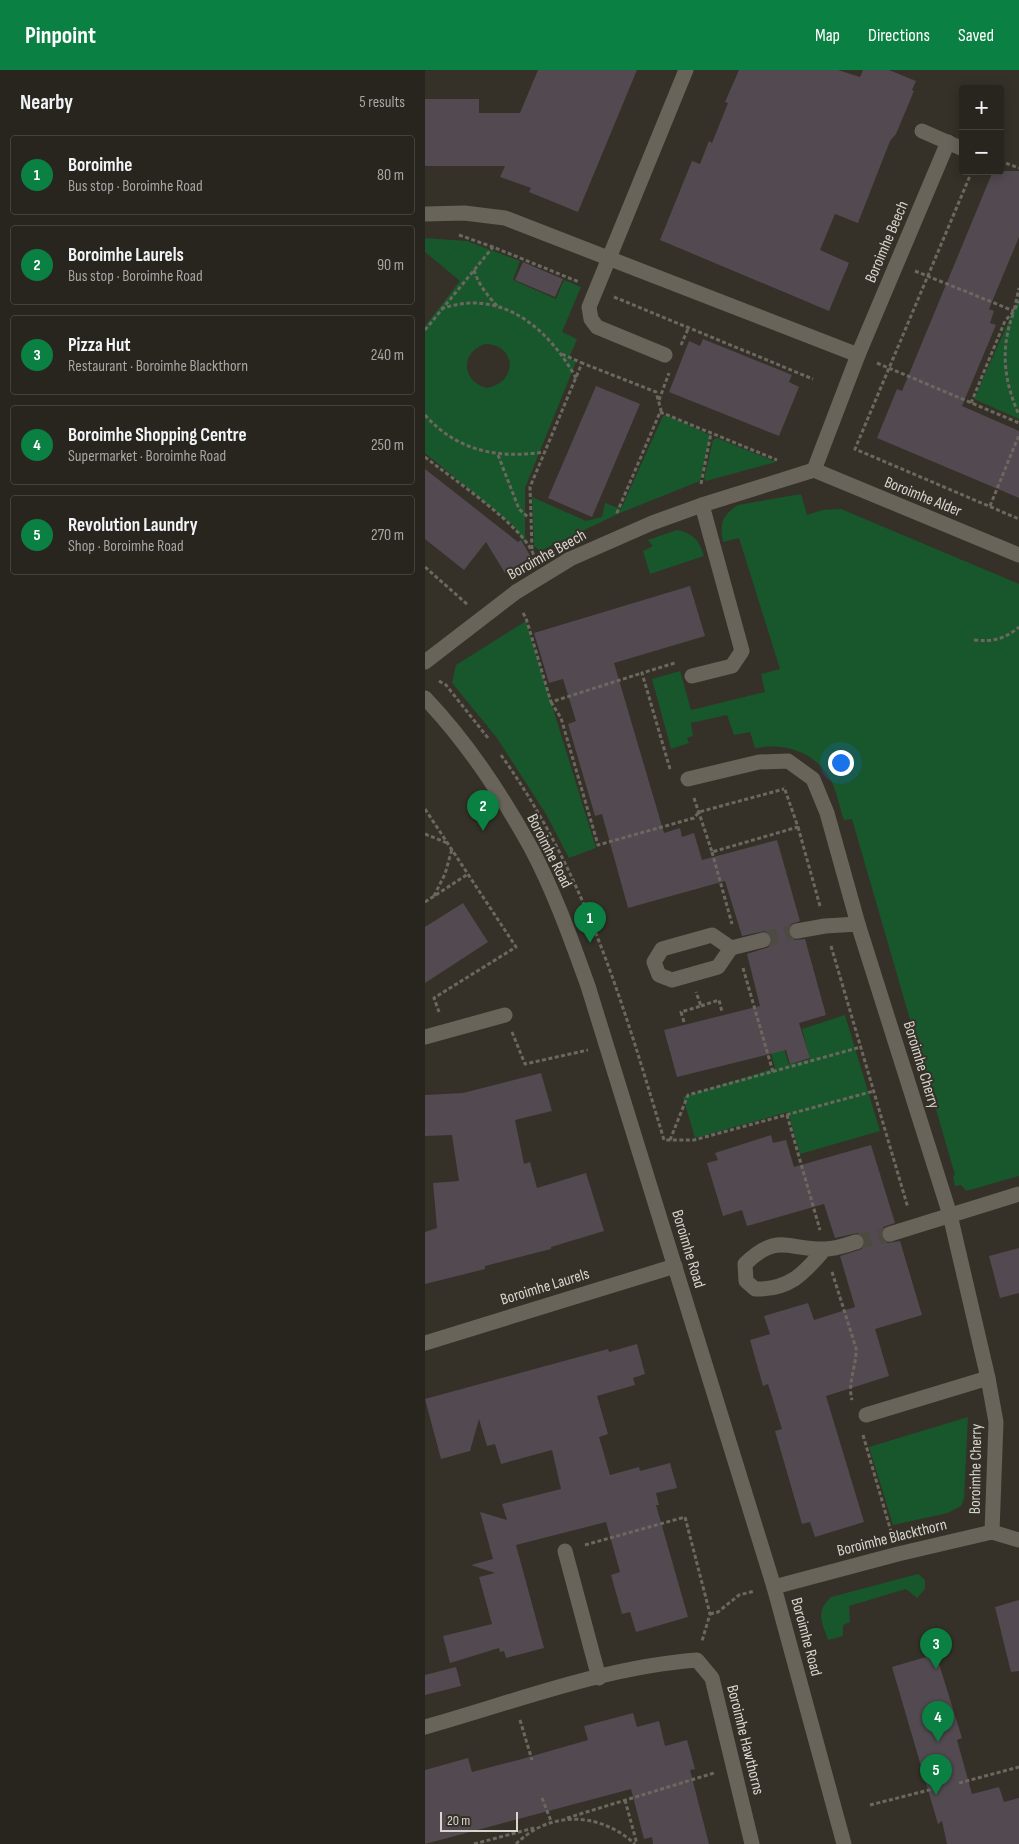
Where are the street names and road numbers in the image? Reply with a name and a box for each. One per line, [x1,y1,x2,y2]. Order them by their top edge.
street label: Boroimhe Beech [861,198,913,286]
street label: Boroimhe Alder [882,473,965,521]
street label: Boroimhe Beech [504,526,590,584]
street label: Boroimhe Road [522,811,576,891]
street label: Boroimhe Cherry [899,1019,943,1111]
street label: Boroimhe Road [667,1208,709,1290]
street label: Boroimhe Laurels [498,1264,592,1310]
street label: Boroimhe Cherry [966,1424,986,1514]
street label: Boroimhe Blackthorn [835,1515,949,1561]
street label: Boroimhe Road [786,1596,826,1678]
street label: Boroimhe Hawthorns [722,1683,768,1797]

